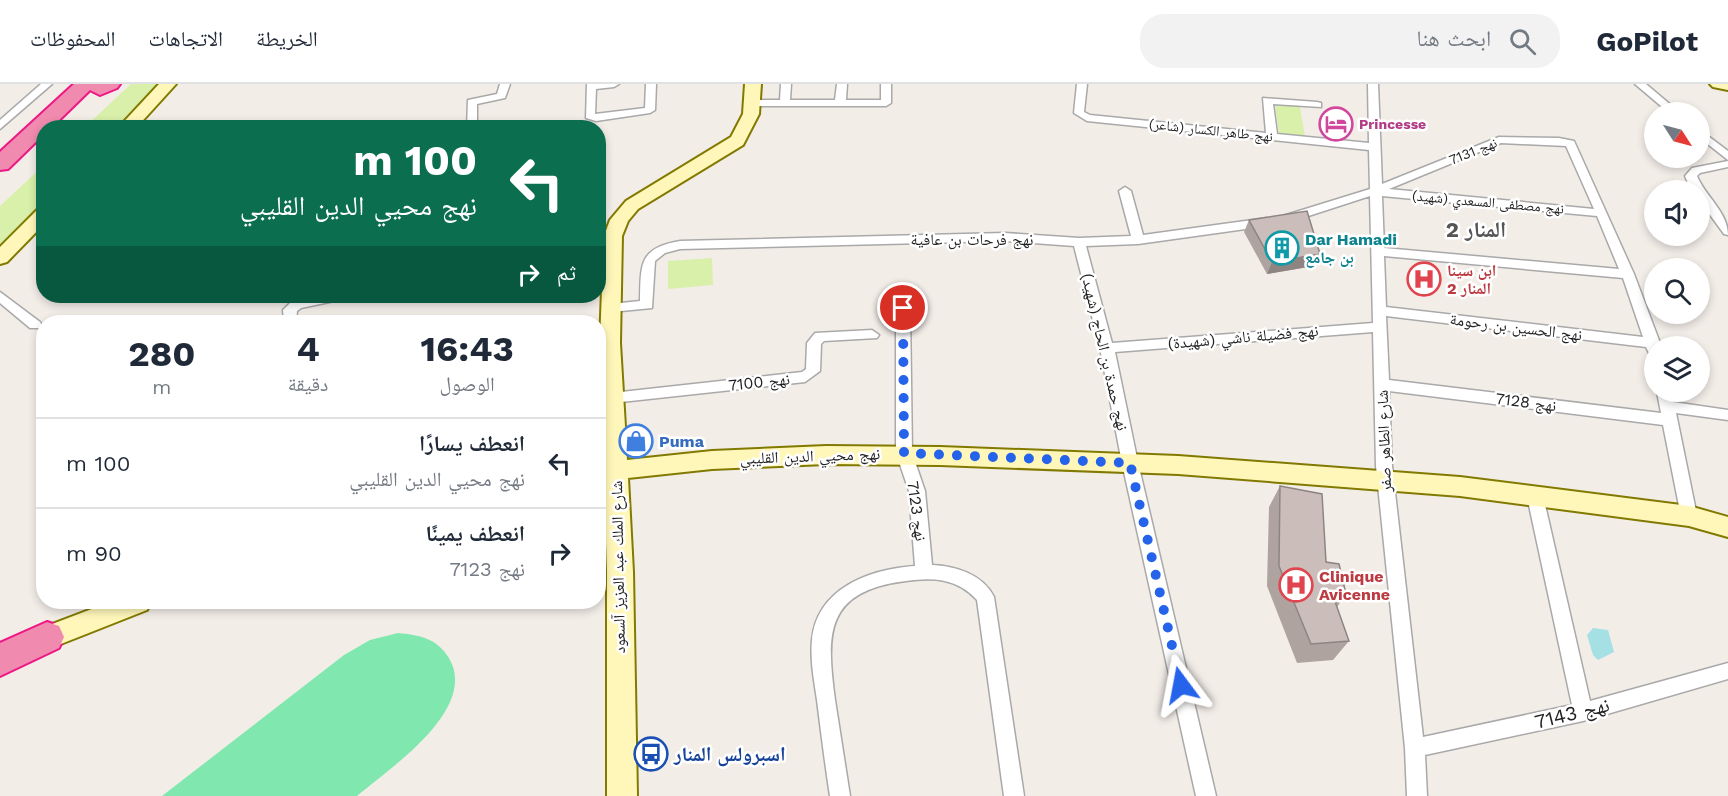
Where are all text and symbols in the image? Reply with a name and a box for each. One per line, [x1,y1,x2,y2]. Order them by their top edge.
search box [1140,14,1560,68]
icon: search [1506,25,1539,58]
text: GoPilot [1596,25,1698,58]
text: المحفوظات [30,26,115,51]
text: الاتجاهات [148,26,223,51]
text: الخريطة [256,26,318,51]
text: ابحث هنا [1417,26,1491,51]
north arrow [1644,102,1710,168]
map controls [1644,102,1710,402]
hotel icon: Princesse [1318,106,1354,142]
street label: نهج طاهر الكسار (شاعر) [1148,116,1274,146]
place label: Princesse [1359,116,1426,132]
street label: نهج 7131 [1447,134,1500,170]
text: 100 m [353,136,477,185]
icon: left [498,144,576,222]
button: sound [1644,180,1710,246]
street label: نهج مصطفى المسعدي (شهيد) [1411,187,1565,220]
text: نهج محيي الدين القليبي [240,190,477,222]
district label: المنار 2 [1446,217,1506,242]
street label: نهج فرحات بن عافية [911,230,1033,250]
building icon: Dar Hamadi بن جامع [1264,230,1300,266]
place label: Dar Hamadi بن جامع [1305,230,1397,268]
icon: right [512,258,545,291]
button: search [1644,258,1710,324]
text: ثم [557,260,576,285]
hospital icon: ابن سينا المنار 2 [1406,261,1442,297]
place label: ابن سينا المنار 2 [1447,261,1496,298]
street label: نهج حمدة بن الحاج (شهيد) [1077,271,1132,433]
pin [877,282,928,333]
icon: arrive [886,291,919,324]
street label: نهج الحسين بن رحومة [1449,309,1583,346]
street label: نهج فضيلة ناشي (شهيدة) [1167,321,1319,356]
text: 4 [296,328,320,370]
text: 16:43 [421,328,514,370]
text: 280 [128,333,195,375]
button: layers [1644,336,1710,402]
street label: نهج 7100 [727,369,791,396]
text: دقيقة [288,372,328,396]
text: الوصول [440,372,495,396]
text: m [152,375,171,399]
street label: شارع الطاهر صفر [1373,389,1396,494]
street label: نهج 7128 [1494,389,1557,416]
shop icon: Puma [618,423,654,459]
text: انعطف يسارًا [419,431,525,456]
place label: Puma [659,432,705,451]
street label: نهج محيي الدين القليبي [739,444,881,471]
icon: left [543,447,576,480]
text: 100 m [66,451,130,476]
text: نهج محيي الدين القليبي [349,467,525,491]
street label: شارع الملك عبد العزيز آلسعود [607,480,630,654]
street label: نهج 7123 [902,480,931,542]
text: انعطف يمينًا [425,521,525,546]
icon: right [543,537,576,570]
text: 90 m [66,541,122,566]
text: نهج 7123 [449,557,525,581]
hospital icon: Clinique Avicenne [1278,567,1314,603]
place label: Clinique Avicenne [1319,567,1390,604]
position arrow [1149,653,1213,717]
street label: نهج 7143 [1532,692,1612,735]
bus stop icon: اسبرولس المنار [633,736,669,772]
place label: اسبرولس المنار [673,742,786,767]

